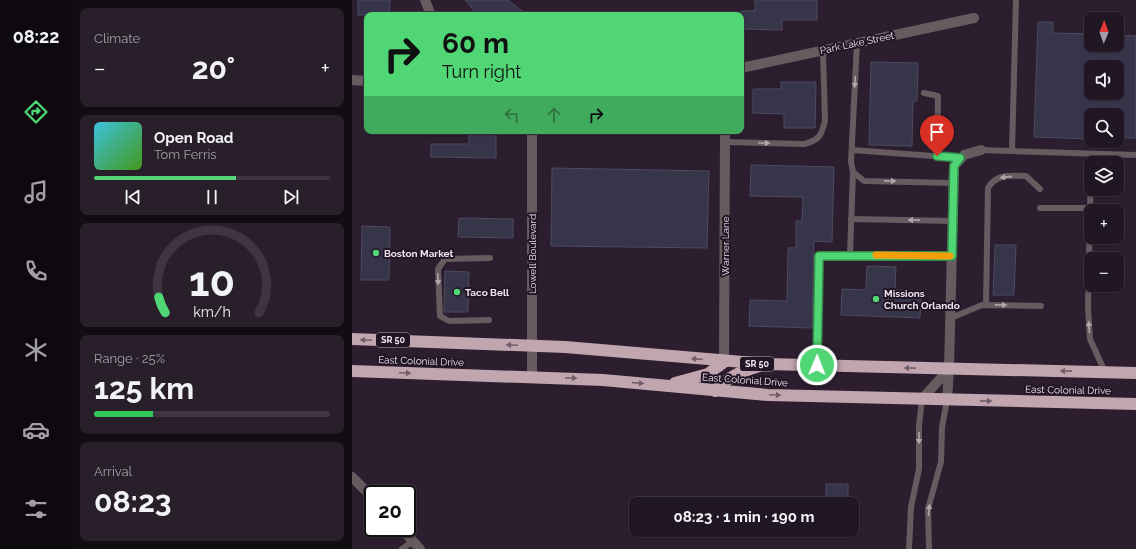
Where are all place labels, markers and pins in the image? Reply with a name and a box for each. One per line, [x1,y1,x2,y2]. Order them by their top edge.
pin [920,115,954,156]
marker: Boston Market [371,248,381,258]
place label: Boston Market [384,248,453,259]
marker: Taco Bell [452,287,462,297]
place label: Taco Bell [465,287,510,298]
place label: Missions Church Orlando [884,288,960,311]
marker: Missions Church Orlando [871,294,881,304]

